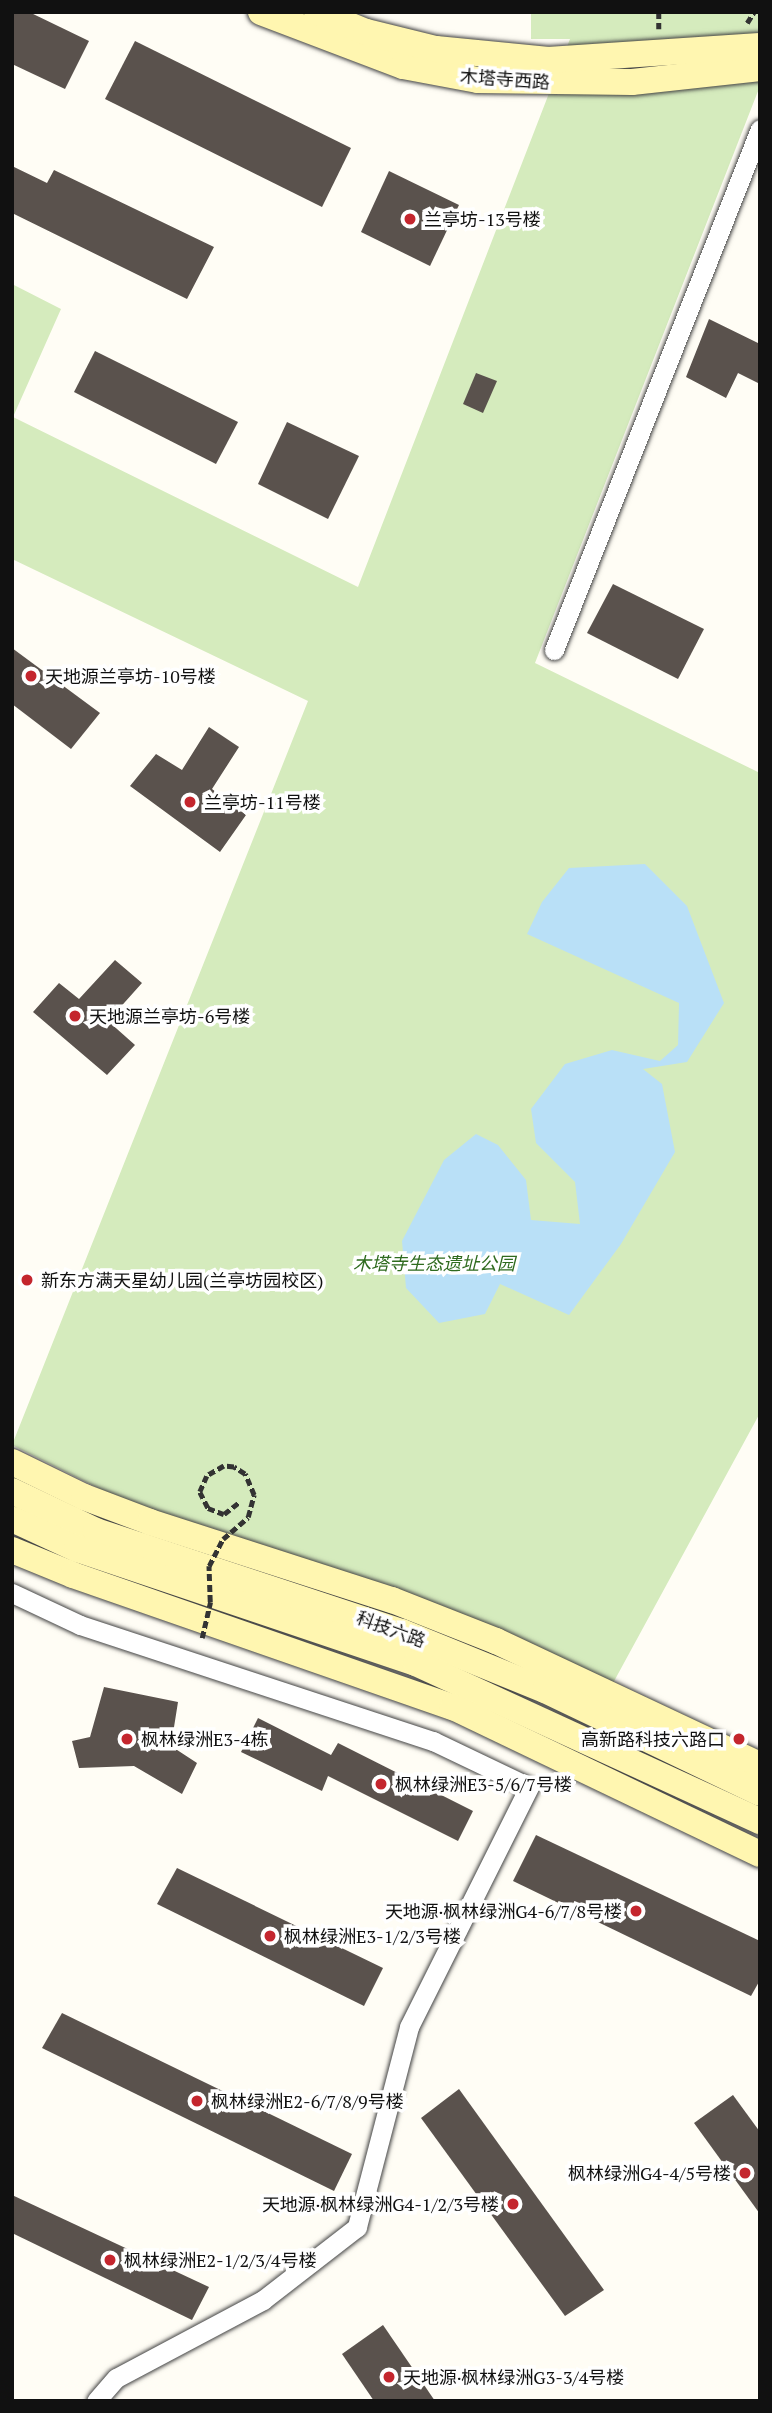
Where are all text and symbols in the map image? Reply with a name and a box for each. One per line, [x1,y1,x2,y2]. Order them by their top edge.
street label: 木塔寺西路 [459,65,551,93]
place label: 兰亭坊-13号楼 [424,208,541,230]
marker: 兰亭坊-13号楼 [402,211,418,227]
place label: 天地源兰亭坊-10号楼 [45,665,216,687]
marker: 天地源兰亭坊-10号楼 [23,668,39,684]
place label: 兰亭坊-11号楼 [204,791,321,813]
marker: 兰亭坊-11号楼 [182,794,198,810]
place label: 天地源兰亭坊-6号楼 [89,1005,250,1027]
marker: 天地源兰亭坊-6号楼 [67,1008,83,1024]
park label: 木塔寺生态遗址公园 [353,1252,515,1274]
place label: 新东方满天星幼儿园(兰亭坊园校区) [41,1269,323,1291]
marker: 新东方满天星幼儿园(兰亭坊园校区) [19,1272,35,1288]
street label: 科技六路 [353,1607,429,1651]
place label: 枫林绿洲E3-4栋 [141,1728,268,1750]
place label: 高新路科技六路口 [581,1728,725,1750]
marker: 枫林绿洲E3-4栋 [119,1731,135,1747]
marker: 高新路科技六路口 [731,1731,747,1747]
place label: 枫林绿洲E3-5/6/7号楼 [395,1773,572,1795]
marker: 枫林绿洲E3-5/6/7号楼 [373,1776,389,1792]
place label: 天地源·枫林绿洲G4-6/7/8号楼 [385,1900,622,1922]
marker: 天地源·枫林绿洲G4-6/7/8号楼 [628,1903,644,1919]
place label: 枫林绿洲E3-1/2/3号楼 [284,1925,461,1947]
marker: 枫林绿洲E3-1/2/3号楼 [262,1928,278,1944]
place label: 枫林绿洲E2-6/7/8/9号楼 [211,2090,404,2112]
marker: 枫林绿洲E2-6/7/8/9号楼 [189,2093,205,2109]
place label: 枫林绿洲G4-4/5号楼 [568,2162,731,2184]
marker: 枫林绿洲G4-4/5号楼 [737,2165,753,2181]
place label: 天地源·枫林绿洲G4-1/2/3号楼 [262,2193,499,2215]
marker: 天地源·枫林绿洲G4-1/2/3号楼 [505,2196,521,2212]
place label: 枫林绿洲E2-1/2/3/4号楼 [124,2249,317,2271]
marker: 枫林绿洲E2-1/2/3/4号楼 [102,2252,118,2268]
place label: 天地源·枫林绿洲G3-3/4号楼 [403,2366,624,2388]
marker: 天地源·枫林绿洲G3-3/4号楼 [381,2369,397,2385]

